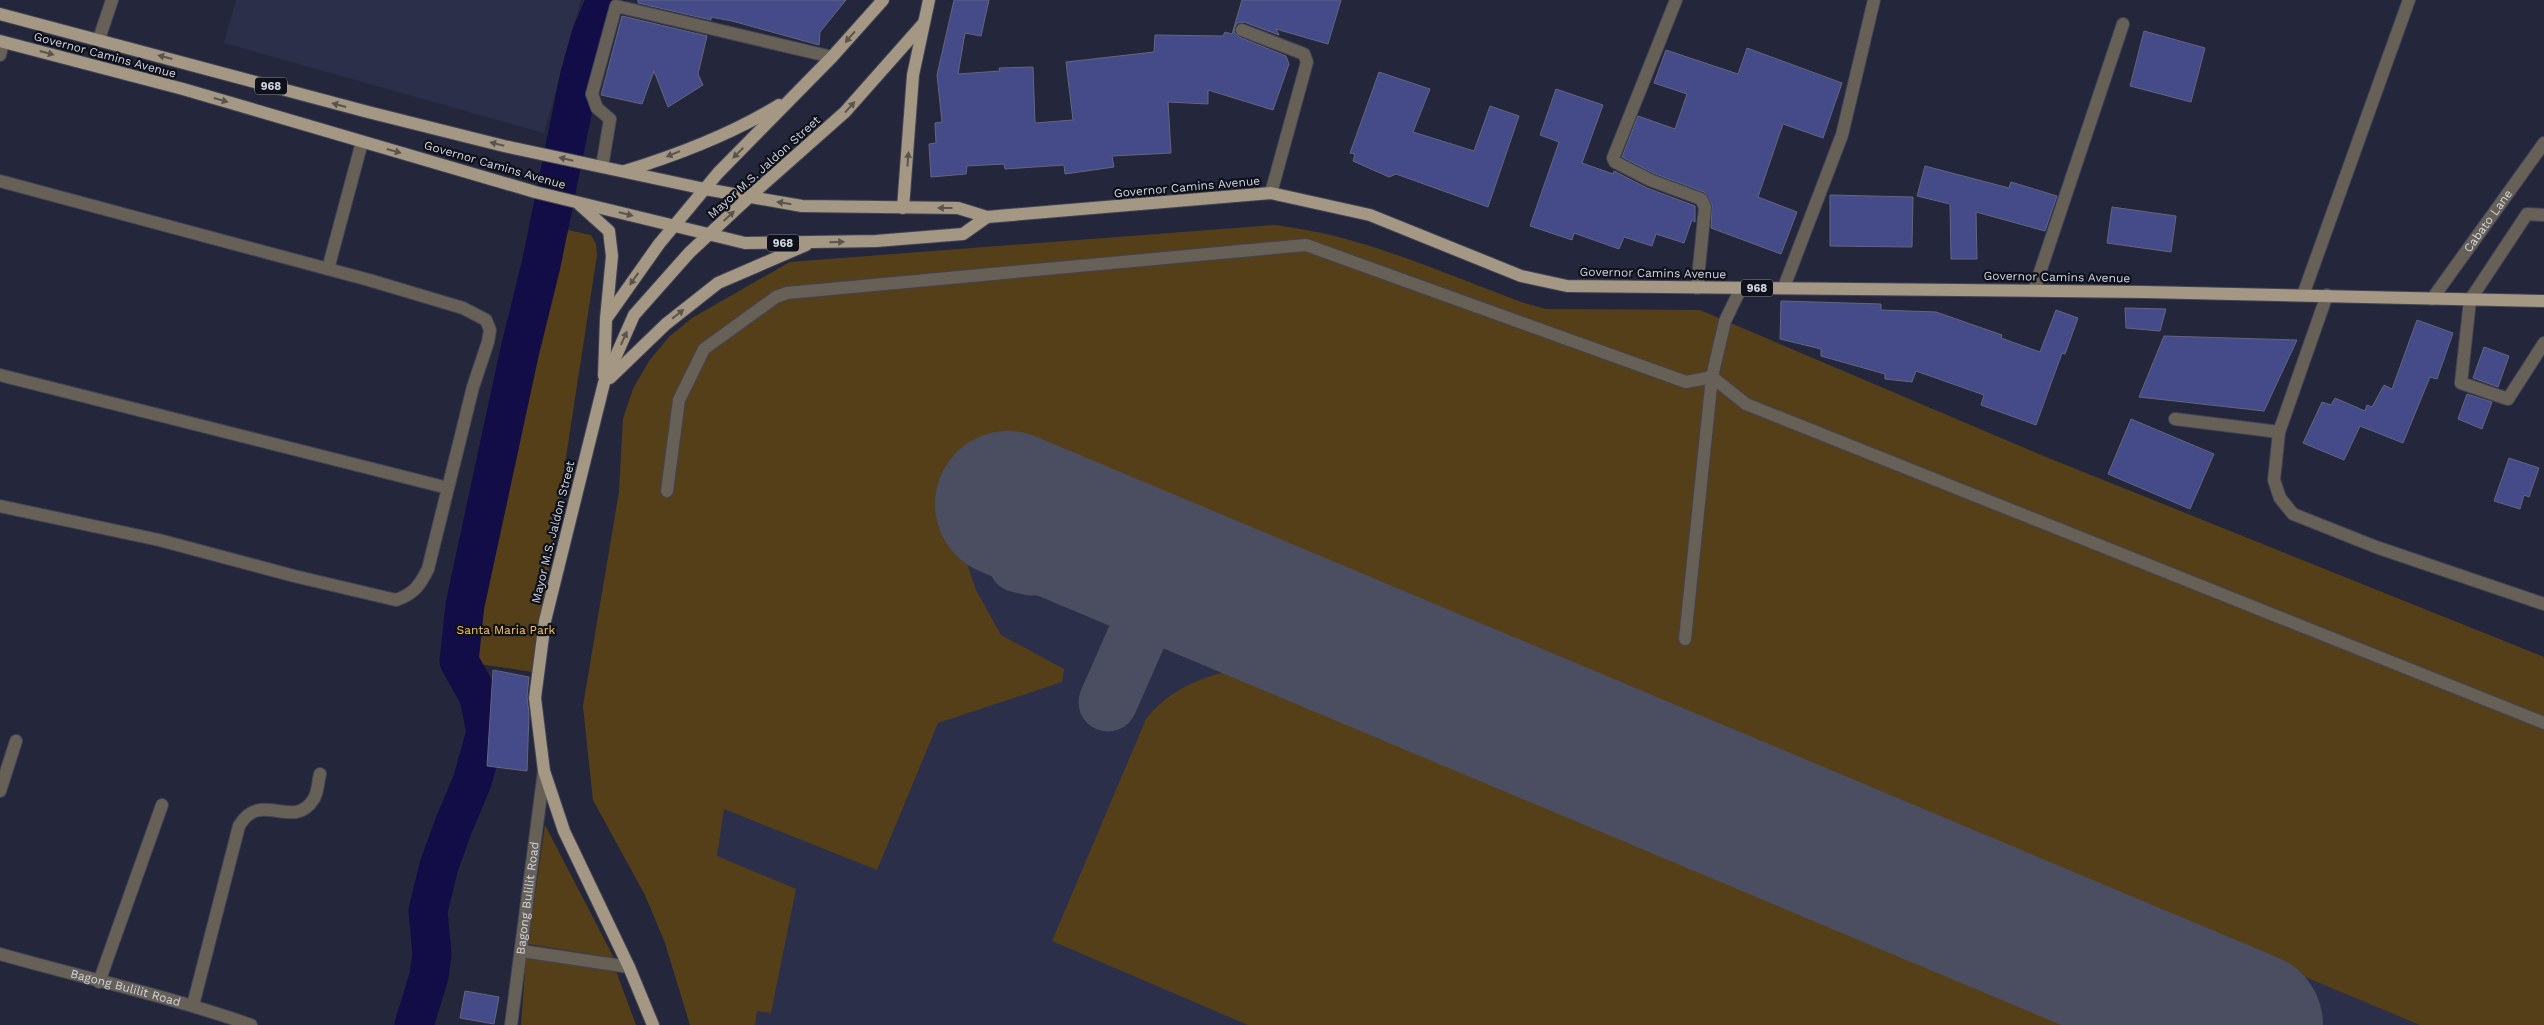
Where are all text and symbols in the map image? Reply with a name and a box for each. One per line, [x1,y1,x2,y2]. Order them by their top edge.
street label: Governor Camins Avenue [32,29,178,81]
one-way arrow [845,30,856,43]
one-way arrow [40,50,55,58]
one-way arrow [158,53,173,61]
road number: 968 [255,78,287,94]
one-way arrow [214,97,229,105]
one-way arrow [331,100,346,108]
one-way arrow [844,102,856,114]
street label: Mayor M.S. Jaldon Street [705,113,823,221]
street label: Governor Camins Avenue [423,138,568,192]
one-way arrow [489,140,504,148]
one-way arrow [386,147,401,155]
one-way arrow [732,147,744,159]
one-way arrow [666,151,681,158]
one-way arrow [904,151,912,167]
one-way arrow [558,155,573,163]
street label: Governor Camins Avenue [1113,174,1261,200]
street label: Cabato Lane [2461,187,2515,255]
one-way arrow [776,199,792,207]
one-way arrow [937,204,953,212]
one-way arrow [722,210,734,222]
one-way arrow [618,211,633,219]
road number: 968 [767,234,799,252]
one-way arrow [829,238,845,246]
street label: Governor Camins Avenue [1580,265,1727,281]
street label: Governor Camins Avenue [1984,269,2131,285]
one-way arrow [629,272,639,286]
road number: 968 [1741,280,1773,296]
one-way arrow [672,308,685,319]
one-way arrow [621,331,629,345]
street label: Mayor M.S. Jaldon Street [529,459,577,605]
park label: Santa Maria Park [457,623,556,637]
street label: Bagong Bulilit Road [513,841,542,955]
street label: Bagong Bulilit Road [69,966,182,1009]

